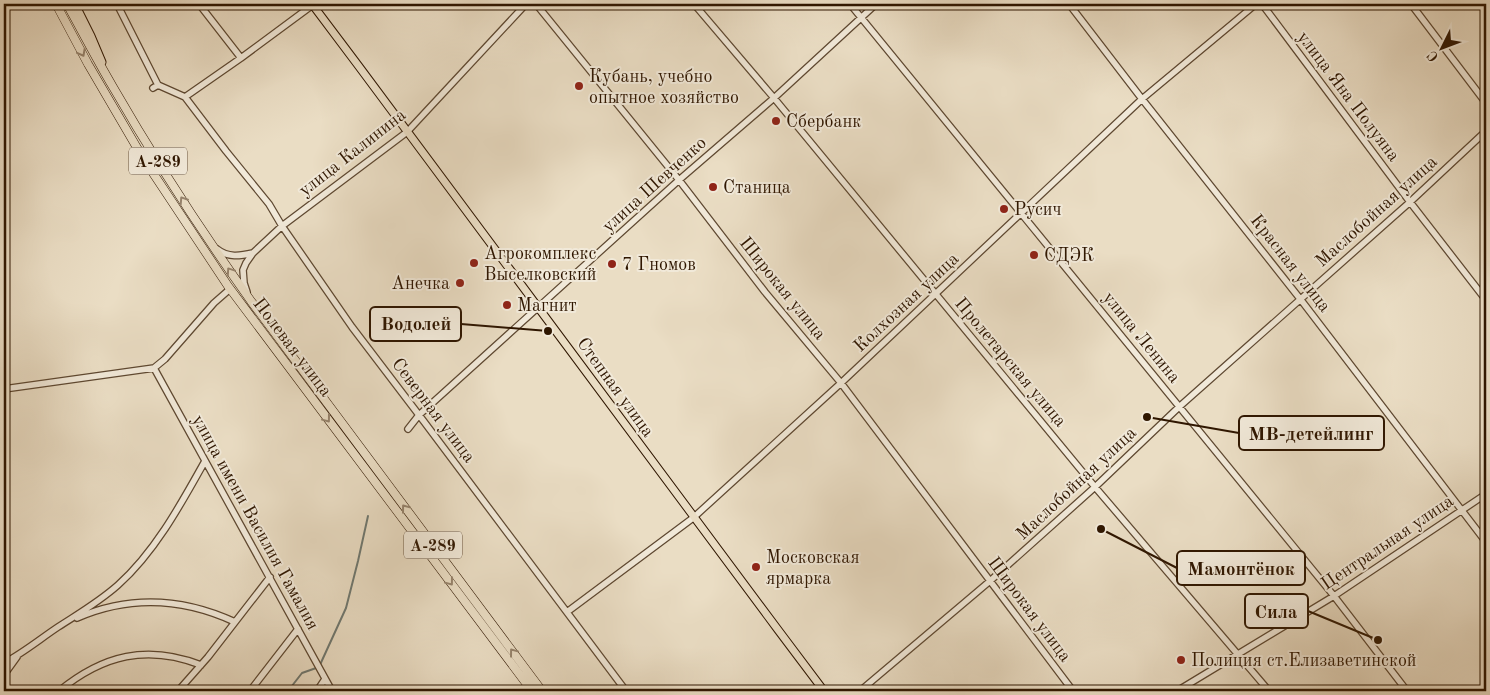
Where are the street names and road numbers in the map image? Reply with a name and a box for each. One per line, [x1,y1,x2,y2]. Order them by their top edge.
street label: улица Яна Полуяна [1294,28,1403,165]
street label: улица Калинина [296,106,410,200]
street label: улица Шевченко [599,134,710,236]
road number: А-289 [129,148,187,175]
street label: Маслобойная улица [1312,153,1441,271]
street label: Красная улица [1247,211,1334,316]
street label: Широкая улица [736,234,829,343]
street label: Колхозная улица [851,250,963,356]
street label: улица Ленина [1099,289,1183,387]
street label: Полевая улица [249,295,335,400]
street label: Пролетарская улица [951,295,1069,431]
street label: Степная улица [573,335,657,441]
street label: Северная улица [388,355,478,466]
street label: улица имени Василия Гамалия [188,412,322,633]
street label: Маслобойная улица [1013,424,1140,544]
street label: Центральная улица [1318,492,1457,594]
road number: А-289 [404,532,462,558]
street label: Широкая улица [984,554,1074,665]

